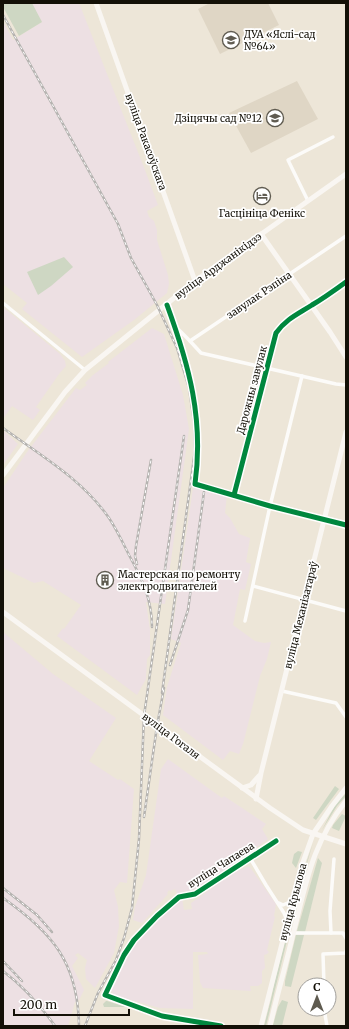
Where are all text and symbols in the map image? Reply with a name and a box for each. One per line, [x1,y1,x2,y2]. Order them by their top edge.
place label: ДУА «Яслі-сад №64» [244,28,316,53]
school or university icon: ДУА «Яслі-сад №64» [221,30,241,50]
street label: вуліца Ракасоўскага [122,92,170,193]
school or university icon: Дзіцячы сад №12 [265,108,285,128]
place label: Дзіцячы сад №12 [175,112,262,125]
hotel icon: Гасцініца Фенікс [252,186,272,206]
place label: Гасцініца Фенікс [219,207,305,220]
street label: вуліца Арджанікідзэ [172,230,264,302]
street label: завулак Рэпіна [224,268,295,322]
street label: Дарожны завулак [234,344,270,436]
street label: вуліца Механізатараў [281,560,321,670]
place label: Мастерская по ремонту электродвигателей [118,568,240,593]
building icon: Мастерская по ремонту электродвигателей [95,570,115,590]
street label: вуліца Гогаля [139,710,203,762]
street label: вуліца Чапаева [185,839,257,891]
street label: вуліца Крылова [276,861,310,942]
north arrow [297,977,337,1017]
text: С [313,980,321,994]
scale bar [14,991,129,1017]
text: 200 m [20,997,57,1012]

